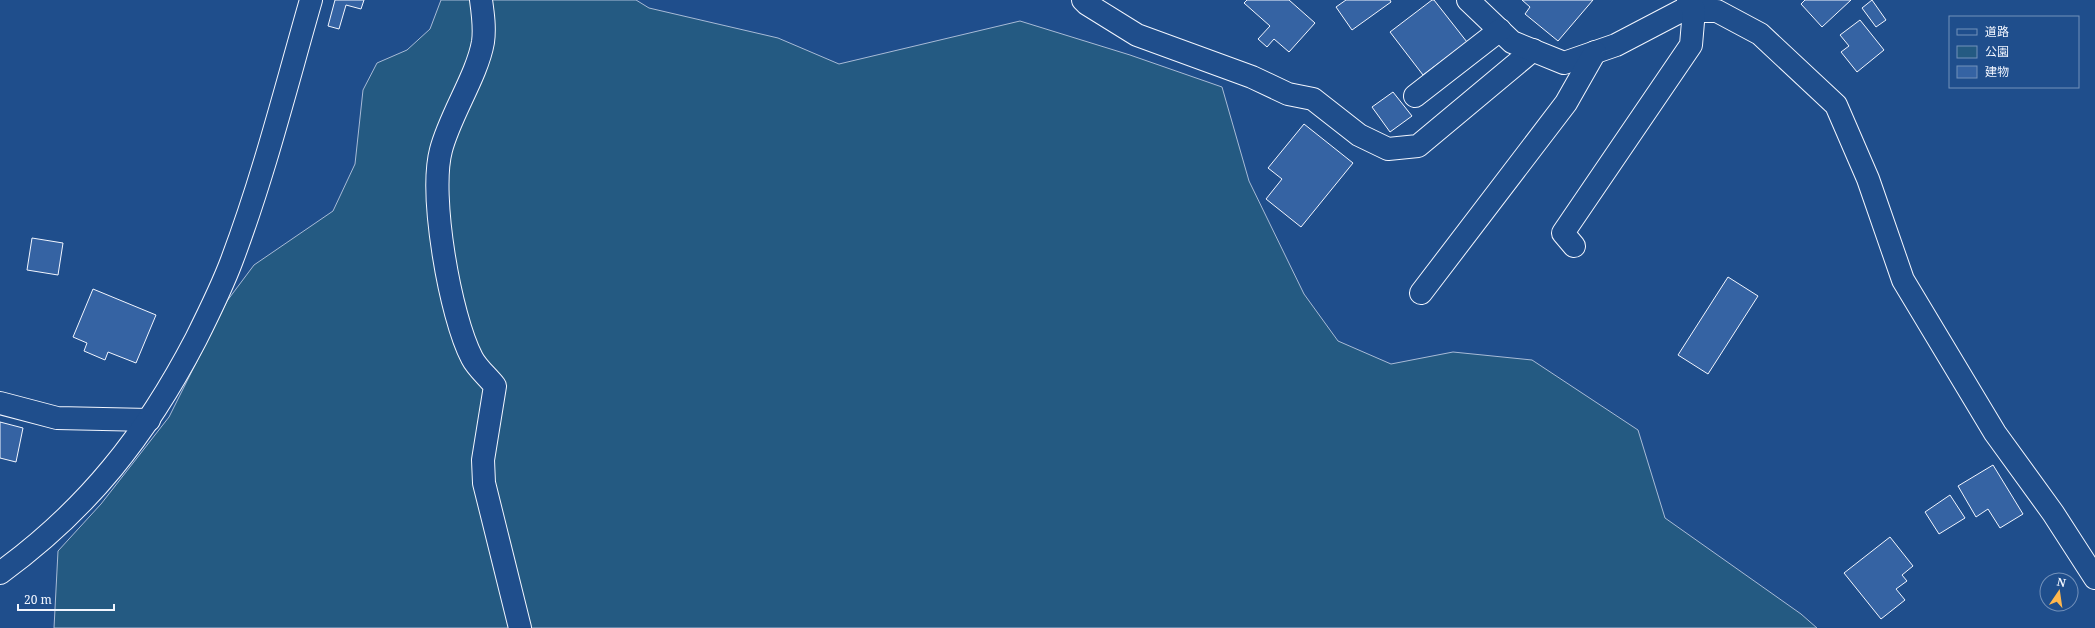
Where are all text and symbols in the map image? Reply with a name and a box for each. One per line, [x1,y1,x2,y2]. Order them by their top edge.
legend [1949,16,2079,88]
text: 道路 [1985,23,2009,40]
text: 公園 [1985,43,2009,60]
text: 建物 [1985,63,2009,80]
north arrow [2039,572,2079,612]
text: N [2055,573,2068,590]
scale bar [18,586,114,612]
text: 20 m [24,591,52,608]

